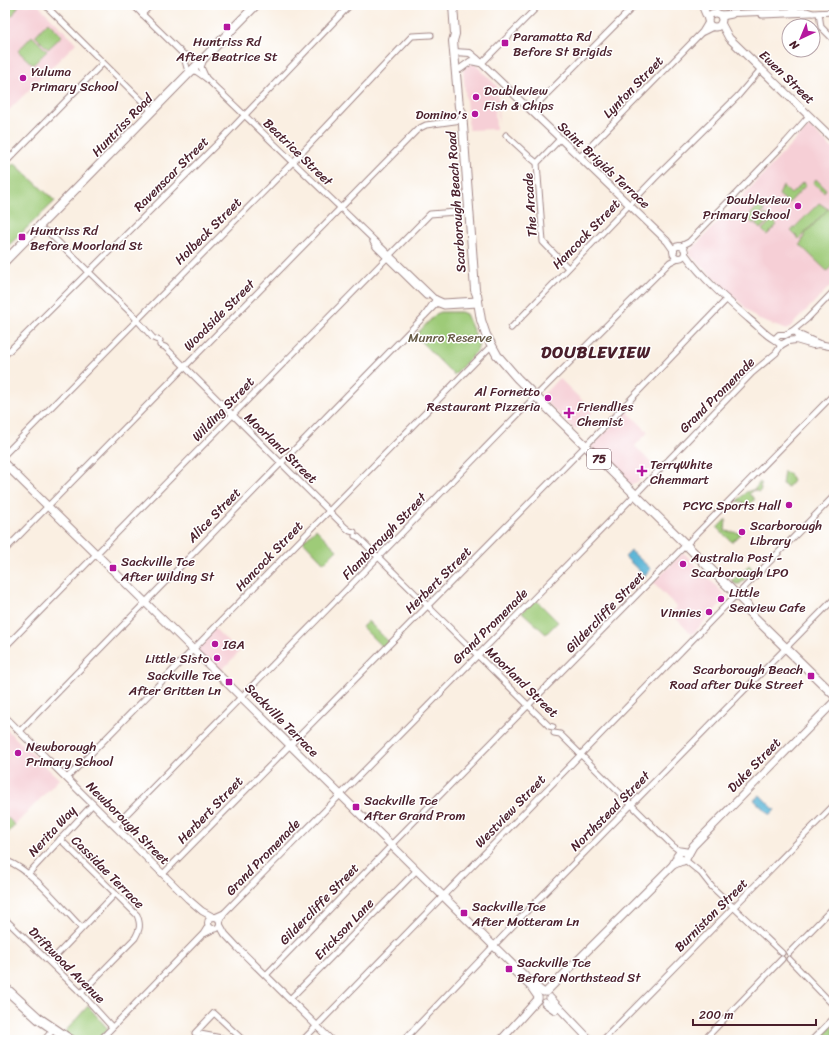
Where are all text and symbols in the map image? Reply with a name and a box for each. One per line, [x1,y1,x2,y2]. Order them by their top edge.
north arrow [781,18,821,58]
marker: Huntriss Rd After Beatrice St [222,22,232,32]
place label: Paramatta Rd Before St Brigids [513,25,613,63]
place label: Huntriss Rd After Beatrice St [175,30,278,68]
text: N [785,35,804,55]
marker: Paramatta Rd Before St Brigids [500,38,510,48]
street label: Ewen Street [754,44,821,110]
street label: Lynton Street [597,50,669,124]
place label: Yuluma Primary School [31,60,118,98]
marker: Yuluma Primary School [18,73,28,83]
place label: Doubleview Fish & Chips [484,79,554,117]
street label: Huntriss Road [86,87,159,162]
marker: Doubleview Fish & Chips [471,92,481,102]
place label: Domino's [415,103,468,126]
marker: Domino's [470,109,480,119]
street label: Beatrice Street [258,112,339,192]
street label: Saint Brigids Terrace [552,116,656,215]
street label: Scarborough Beach Road [440,129,472,273]
street label: Ravenscar Street [128,131,214,217]
street label: The Arcade [516,172,544,238]
place label: Doubleview Primary School [703,188,791,226]
street label: Holbeck Street [169,191,248,270]
street label: Hancock Street [546,193,626,275]
marker: Doubleview Primary School [793,201,803,211]
place label: Huntriss Rd Before Moorland St [30,219,143,257]
marker: Huntriss Rd Before Moorland St [17,232,27,242]
street label: Woodside Street [178,273,261,356]
park label: Munro Reserve [408,326,492,349]
district label: DOUBLEVIEW [541,337,651,367]
street label: Grand Promenade [673,351,761,439]
street label: Wilding Street [186,371,260,447]
place label: Al Fornetto Restaurant Pizzeria [427,380,541,418]
marker: Al Fornetto Restaurant Pizzeria [543,393,553,403]
place label: Friendlies Chemist [577,395,634,433]
street label: Moorland Street [239,407,323,489]
marker: Friendlies Chemist [564,408,574,418]
road number: 75 [587,449,611,469]
place label: TerryWhite Chemmart [650,453,713,491]
marker: TerryWhite Chemmart [637,466,647,476]
street label: Alice Street [181,482,247,549]
street label: Flamborough Street [336,486,432,585]
place label: PCYC Sports Hall [683,494,781,517]
marker: PCYC Sports Hall [784,500,794,510]
place label: Scarborough Library [750,514,822,552]
street label: Hancock Street [229,515,309,597]
marker: Scarborough Library [737,527,747,537]
street label: Herbert Street [399,541,477,619]
place label: Australia Post - Scarborough LPO [690,546,789,584]
place label: Sackville Tce After Wilding St [120,550,215,588]
marker: Australia Post - Scarborough LPO [678,559,688,569]
marker: Sackville Tce After Wilding St [108,563,118,573]
street label: Gildercliffe Street [560,565,651,658]
place label: Little Seaview Cafe [729,581,806,619]
street label: Grand Promenade [446,582,534,670]
marker: Little Seaview Cafe [716,594,726,604]
place label: Vinnies [660,601,702,624]
marker: Vinnies [704,607,714,617]
place label: IGA [222,633,245,656]
marker: IGA [210,639,220,649]
street label: Moorland Street [480,641,564,723]
place label: Little Sisto [145,647,209,670]
marker: Little Sisto [212,653,222,663]
place label: Scarborough Beach Road after Duke Street [670,658,804,696]
place label: Sackville Tce After Gritten Ln [128,664,221,702]
marker: Scarborough Beach Road after Duke Street [806,671,816,681]
marker: Sackville Tce After Gritten Ln [224,677,234,687]
street label: Sackville Terrace [239,677,325,763]
street label: Duke Street [722,732,787,798]
place label: Newborough Primary School [26,735,113,773]
marker: Newborough Primary School [13,748,23,758]
street label: Northstead Street [564,765,656,857]
street label: Westview Street [469,769,551,853]
street label: Herbert Street [171,770,249,849]
street label: Newborough Street [80,775,176,871]
place label: Sackville Tce After Grand Prom [363,789,466,827]
street label: Nerita Way [22,800,82,862]
marker: Sackville Tce After Grand Prom [351,802,361,812]
street label: Grand Promenade [220,813,306,901]
street label: Cassidae Terrace [66,830,151,915]
street label: Gildercliffe Street [274,857,365,950]
street label: Burniston Street [669,872,754,957]
street label: Erickson Lane [308,892,380,965]
place label: Sackville Tce After Motteram Ln [471,895,579,933]
marker: Sackville Tce After Motteram Ln [459,908,469,918]
street label: Driftwood Avenue [23,921,111,1009]
place label: Sackville Tce Before Northstead St [517,951,641,989]
marker: Sackville Tce Before Northstead St [504,964,514,974]
scale bar [693,1001,816,1027]
text: 200 m [699,1004,733,1026]

